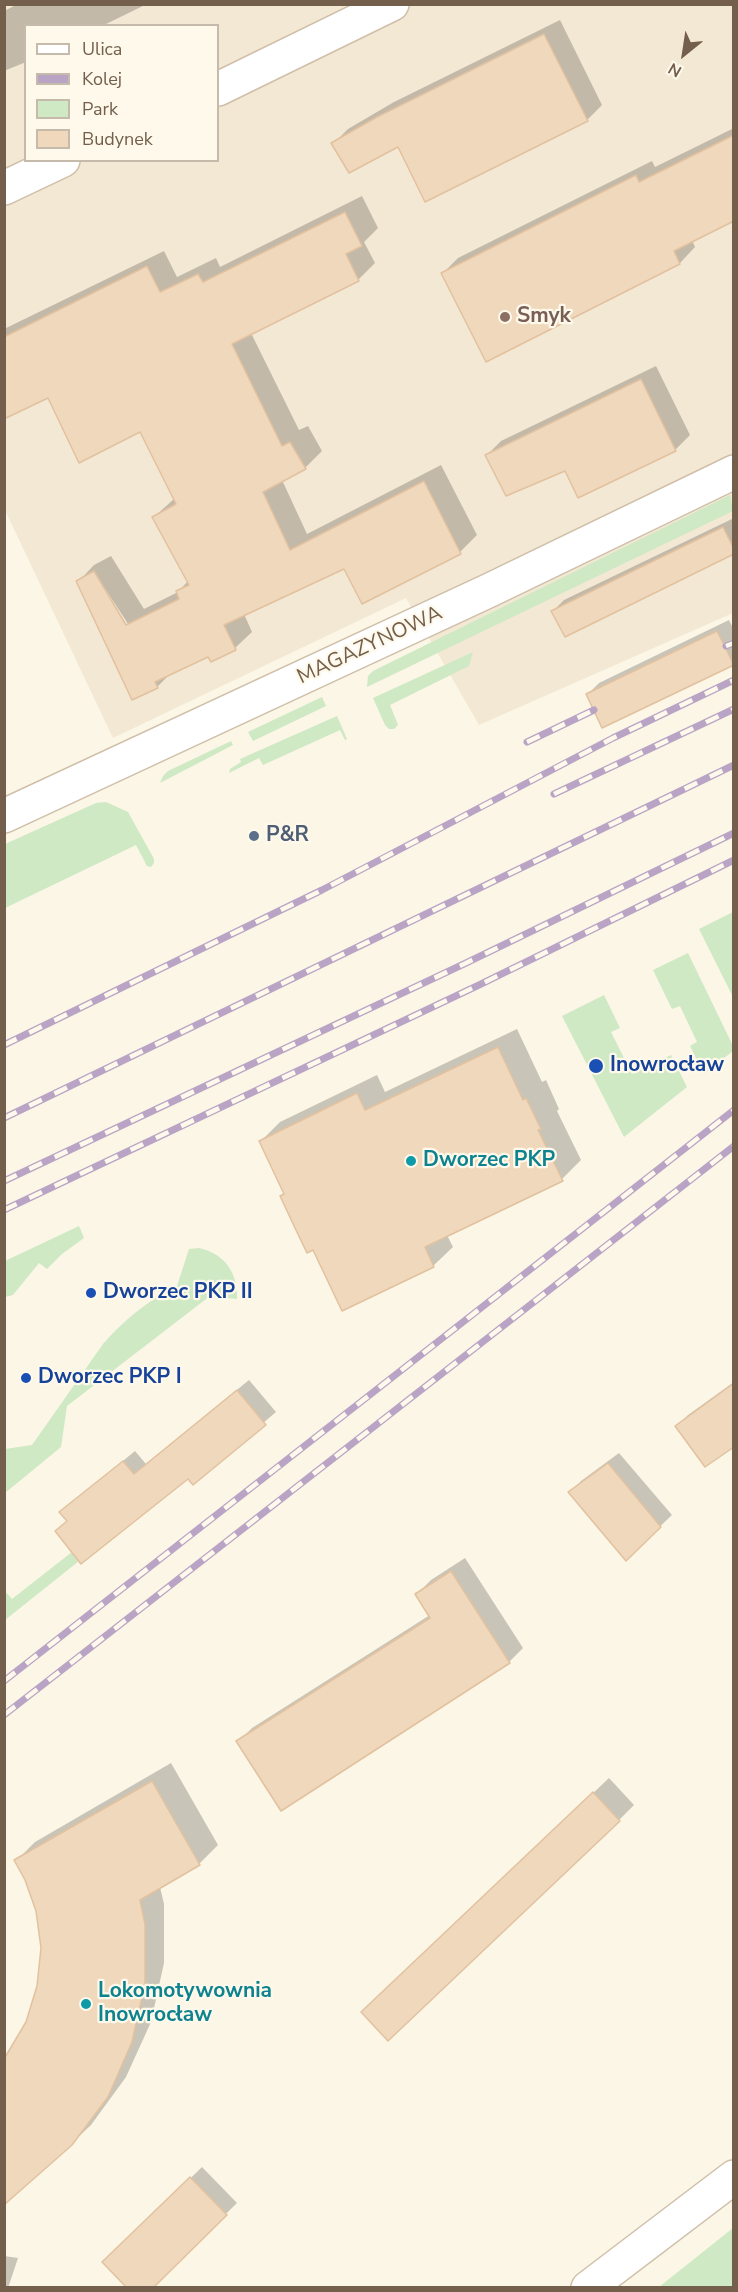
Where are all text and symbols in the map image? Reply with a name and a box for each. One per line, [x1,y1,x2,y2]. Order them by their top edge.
legend [24,24,219,162]
north arrow [654,24,714,84]
text: Ulica [82,37,122,61]
text: N [664,57,686,82]
text: Kolej [82,67,122,91]
text: Park [82,97,118,121]
text: Budynek [82,127,153,151]
place label: Smyk [517,304,571,330]
marker: Smyk [498,310,512,324]
street label: MAGAZYNOWA [293,601,447,691]
place label: P&R [266,823,309,849]
marker: P&R [247,829,261,843]
place label: Inowrocław [610,1053,724,1079]
marker: Inowrocław [587,1057,605,1075]
place label: Dworzec PKP [423,1148,555,1174]
marker: Dworzec PKP [404,1154,418,1168]
place label: Dworzec PKP II [103,1280,253,1306]
marker: Dworzec PKP II [84,1286,98,1300]
place label: Dworzec PKP I [38,1365,182,1391]
marker: Dworzec PKP I [19,1371,33,1385]
place label: Lokomotywownia Inowrocław [98,1979,272,2029]
marker: Lokomotywownia Inowrocław [79,1997,93,2011]

